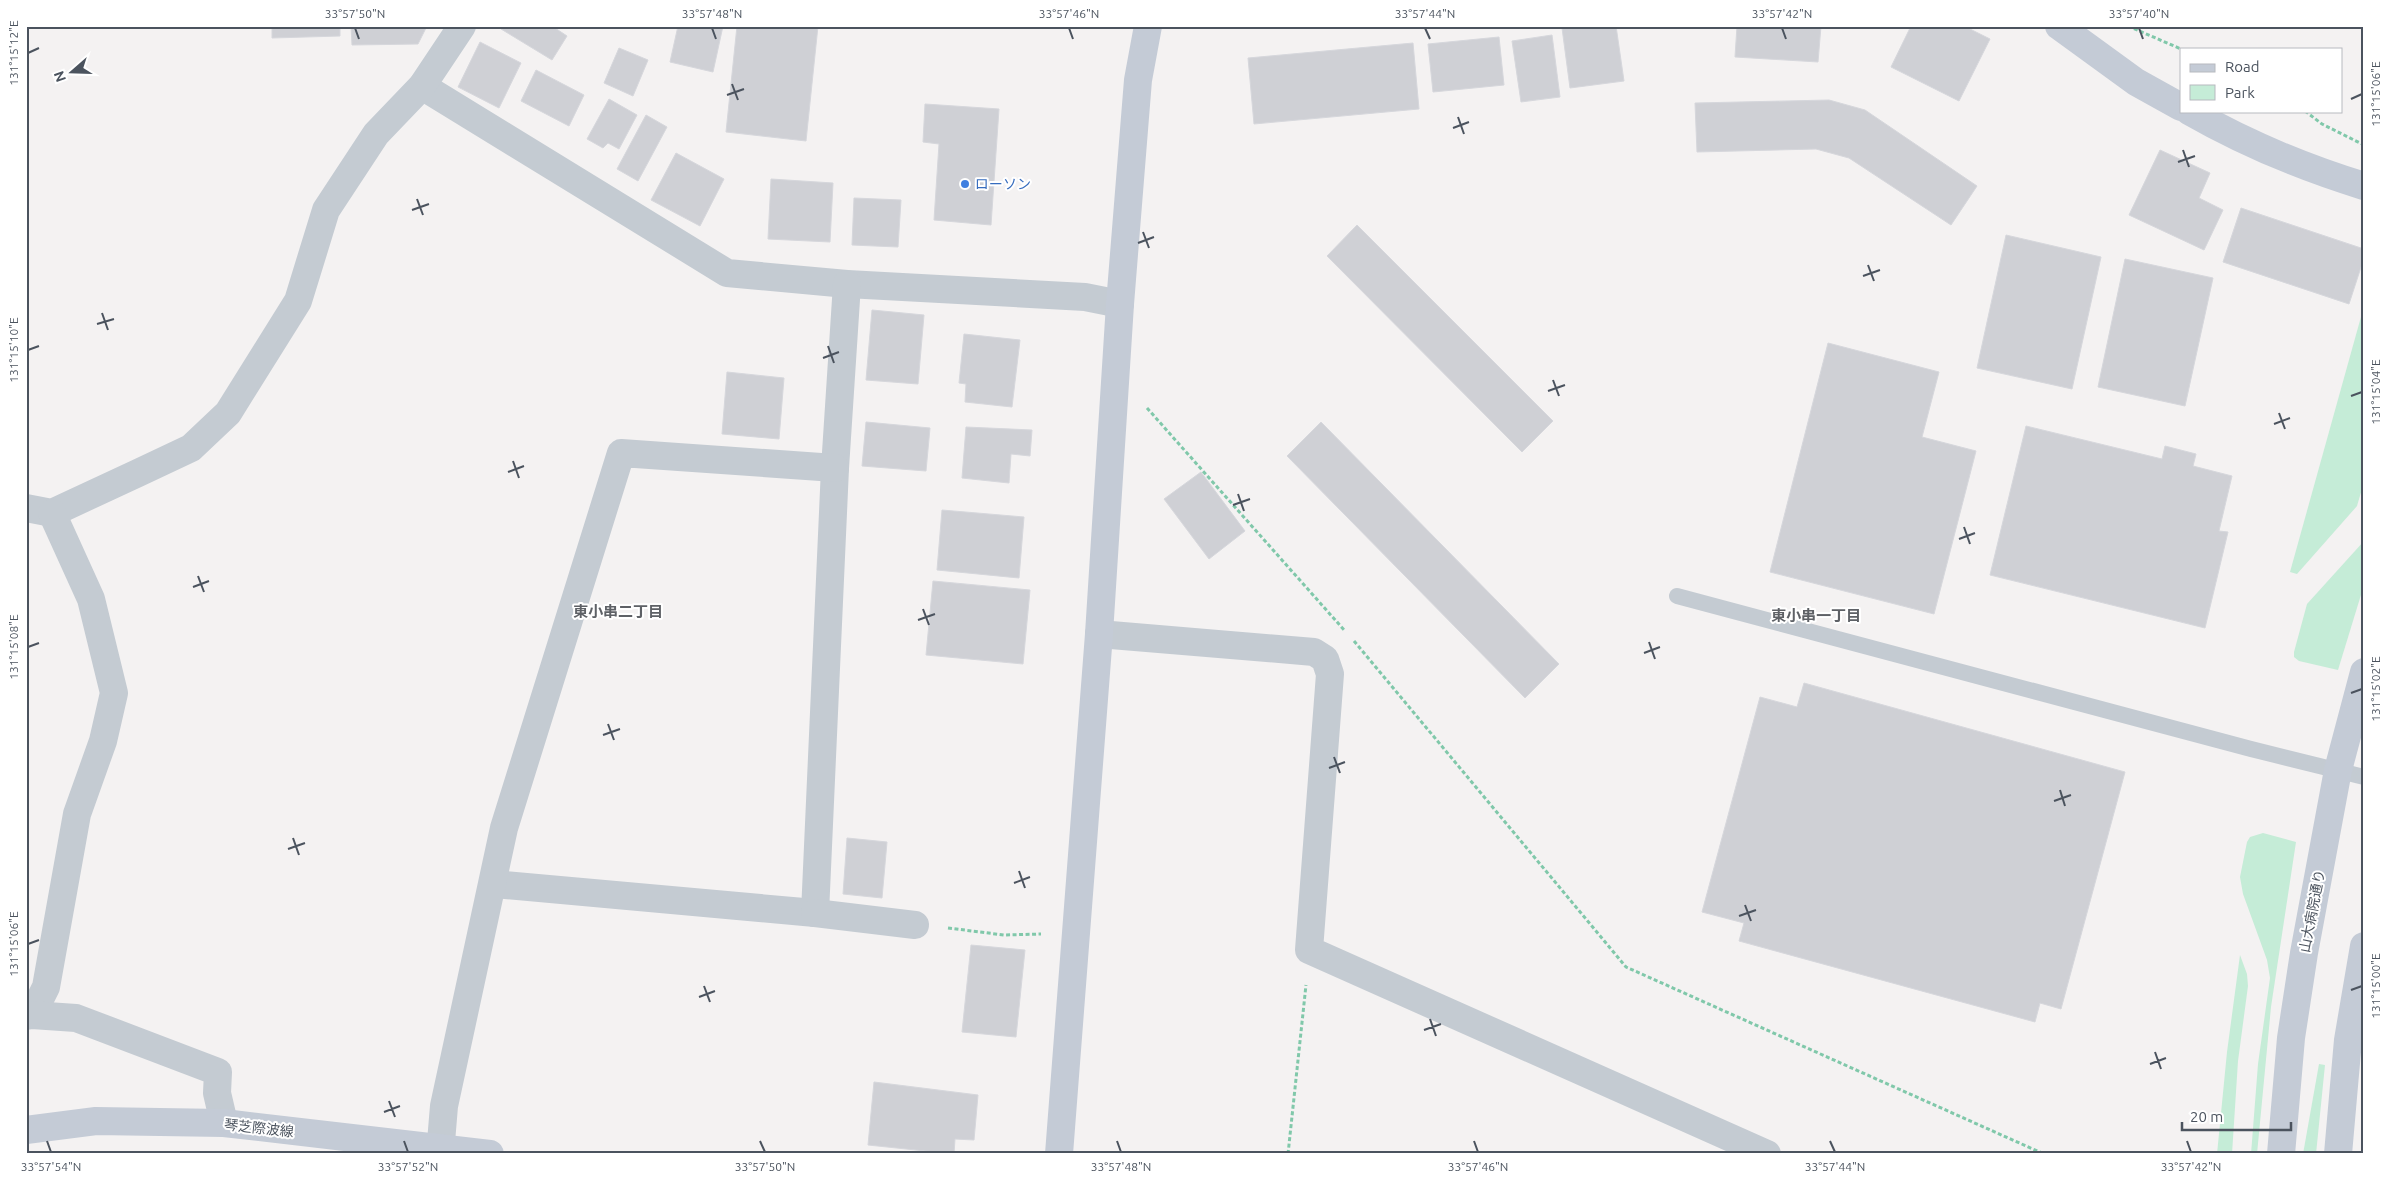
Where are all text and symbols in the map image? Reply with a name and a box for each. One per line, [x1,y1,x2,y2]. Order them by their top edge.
text: 33°57'50"N [325,7,385,20]
text: 33°57'48"N [682,7,742,20]
text: 33°57'46"N [1039,7,1099,20]
text: 33°57'44"N [1395,7,1455,20]
text: 33°57'42"N [1752,7,1812,20]
text: 33°57'40"N [2109,7,2169,20]
text: 131°15'12"E [7,20,20,86]
north arrow [48,48,98,98]
legend [2180,48,2342,112]
text: Road [2225,58,2260,75]
text: 131°15'06"E [2369,61,2382,127]
text: N [50,69,69,84]
text: Park [2225,84,2255,101]
place label: ローソン [975,176,1031,192]
marker: ローソン [959,178,971,190]
text: 131°15'10"E [7,317,20,383]
text: 131°15'04"E [2369,359,2382,425]
district label: 東小串二丁目 [573,603,663,620]
district label: 東小串一丁目 [1771,607,1861,624]
text: 131°15'08"E [7,614,20,680]
text: 131°15'02"E [2369,656,2382,722]
street label: 山大病院通り [2296,868,2328,954]
text: 131°15'06"E [7,911,20,977]
text: 131°15'00"E [2369,953,2382,1019]
scale bar [2182,1100,2291,1132]
text: 20 m [2190,1108,2223,1125]
street label: 琴芝際波線 [223,1116,295,1140]
text: 33°57'54"N [21,1160,81,1173]
text: 33°57'52"N [378,1160,438,1173]
text: 33°57'50"N [735,1160,795,1173]
text: 33°57'48"N [1091,1160,1151,1173]
text: 33°57'46"N [1448,1160,1508,1173]
text: 33°57'44"N [1805,1160,1865,1173]
text: 33°57'42"N [2161,1160,2221,1173]

